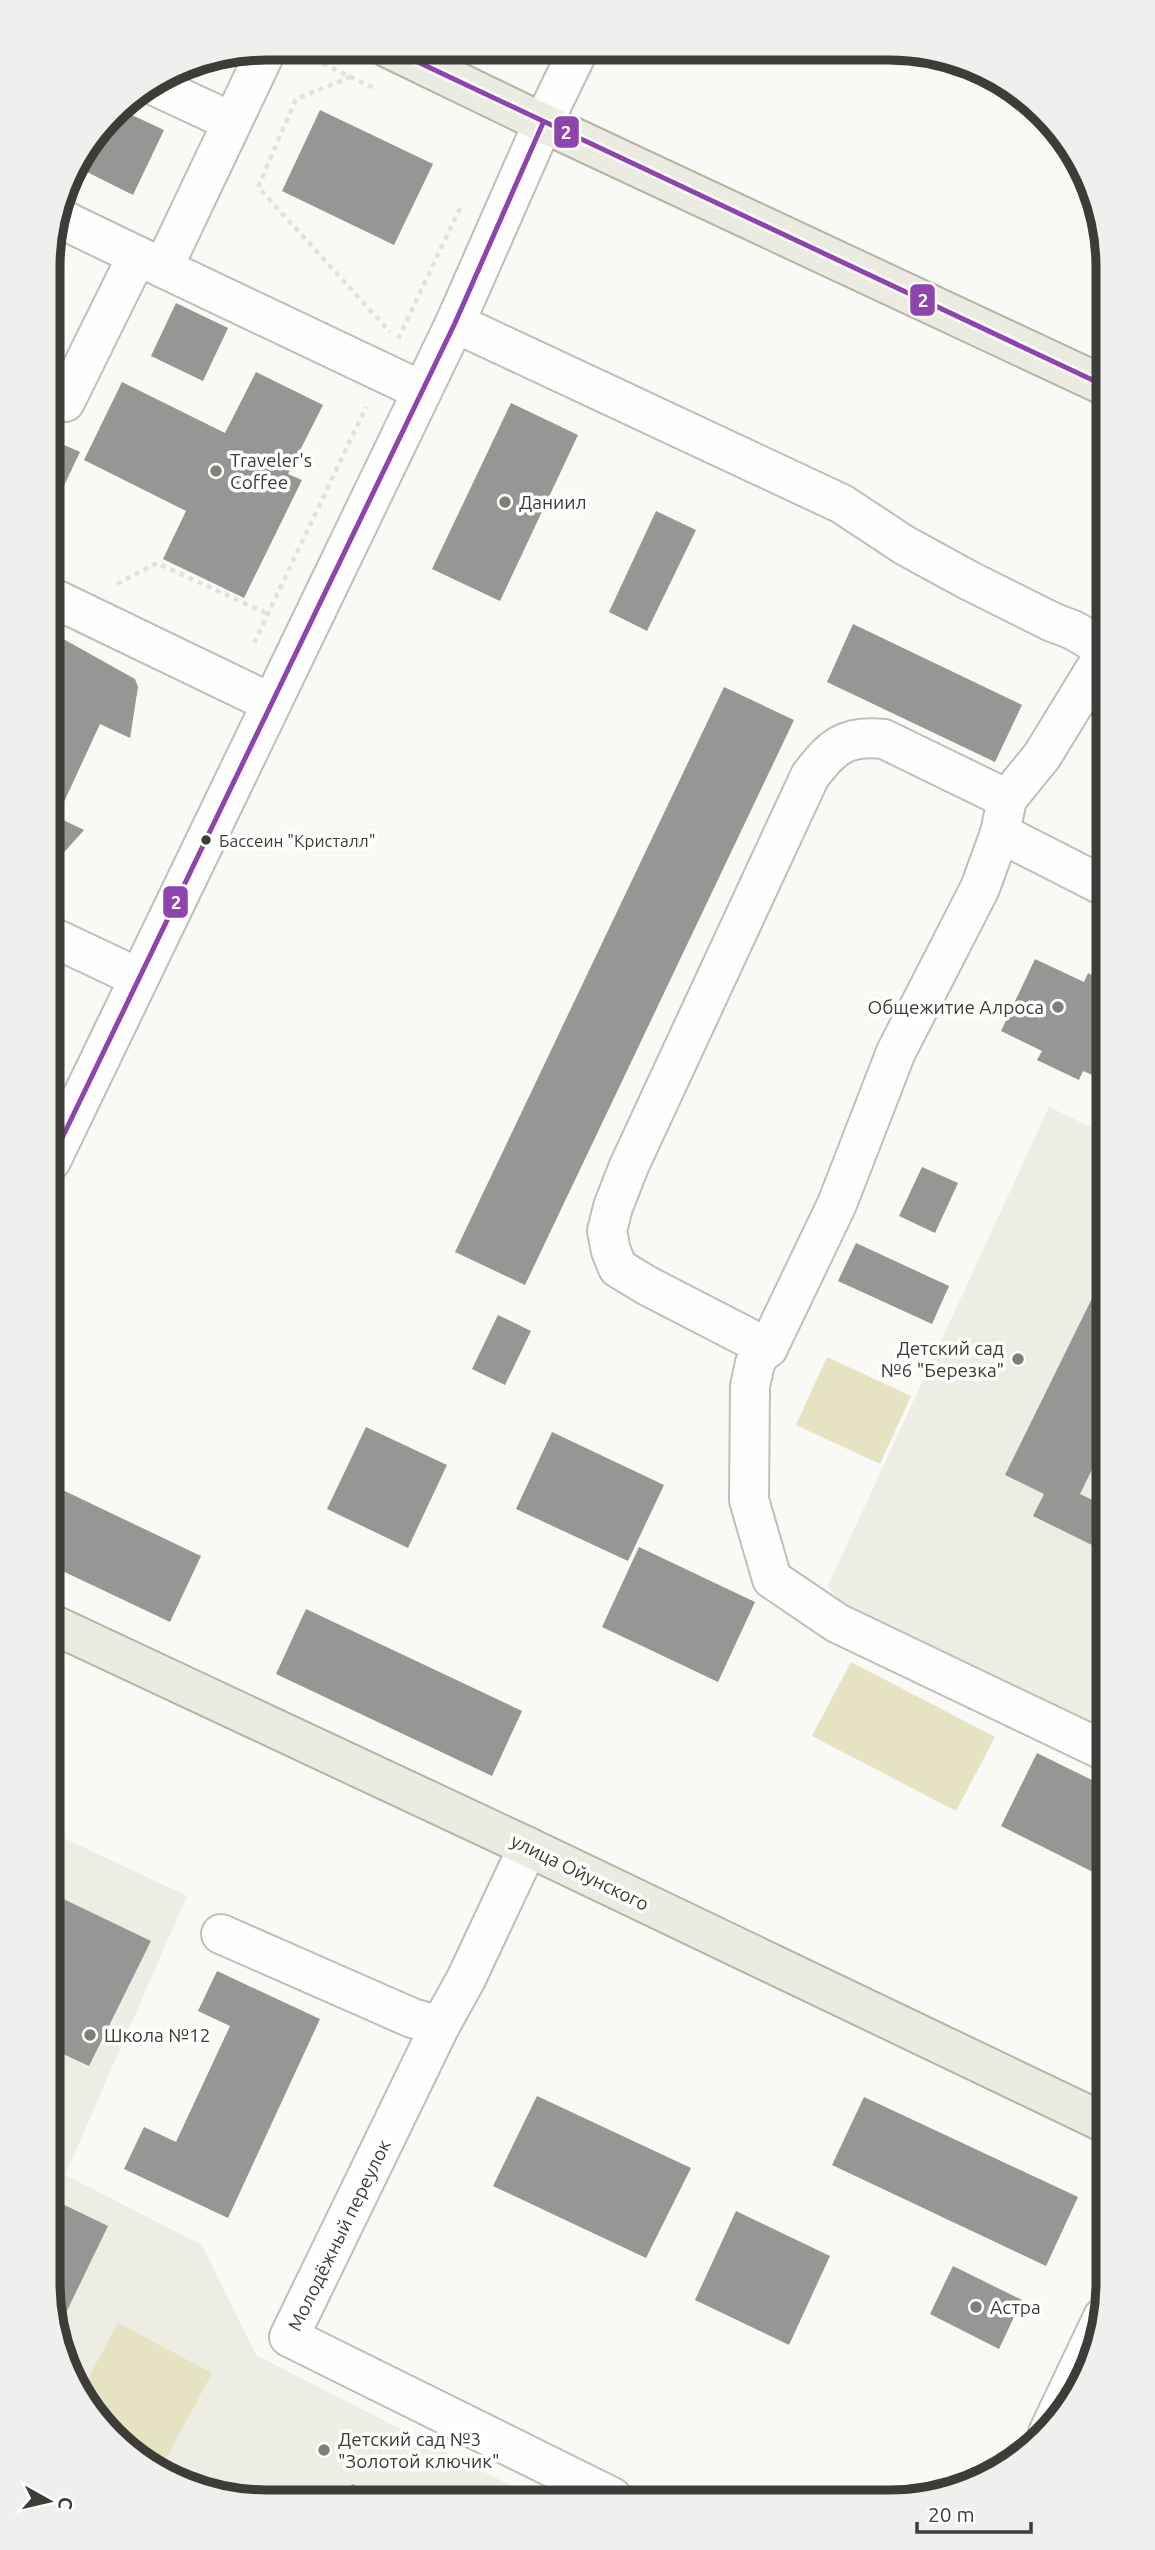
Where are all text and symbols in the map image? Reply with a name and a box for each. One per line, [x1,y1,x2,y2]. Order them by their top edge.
line badge: 2 [553,115,580,149]
text: 2 [561,121,571,143]
line badge: 2 [909,283,936,317]
text: 2 [918,289,928,311]
place label: Traveler's Coffee [230,449,312,493]
marker: Traveler's Coffee [208,463,224,479]
place label: Даниил [519,491,587,513]
marker: Даниил [497,494,513,510]
place label: Бассеин "Кристалл" [219,831,376,850]
marker: Бассеин "Кристалл" [199,833,213,847]
line badge: 2 [162,885,189,919]
text: 2 [171,891,181,913]
place label: Общежитие Алроса [868,996,1044,1018]
marker: Общежитие Алроса [1050,999,1066,1015]
place label: Детский сад №6 "Березка" [881,1337,1004,1381]
marker: Детский сад №6 "Березка" [1010,1351,1026,1367]
street label: улица Ойунского [507,1829,653,1915]
place label: Школа №12 [104,2024,211,2046]
marker: Школа №12 [82,2027,98,2043]
street label: Молодёжный переулок [283,2136,395,2334]
place label: Астра [990,2296,1041,2318]
marker: Астра [968,2299,984,2315]
place label: Детский сад №3 "Золотой ключик" [338,2428,500,2472]
marker: Детский сад №3 "Золотой ключик" [316,2442,332,2458]
north arrow [14,2466,84,2536]
scale bar [917,2490,1031,2534]
text: С [54,2496,78,2511]
text: 20 m [928,2502,975,2526]

